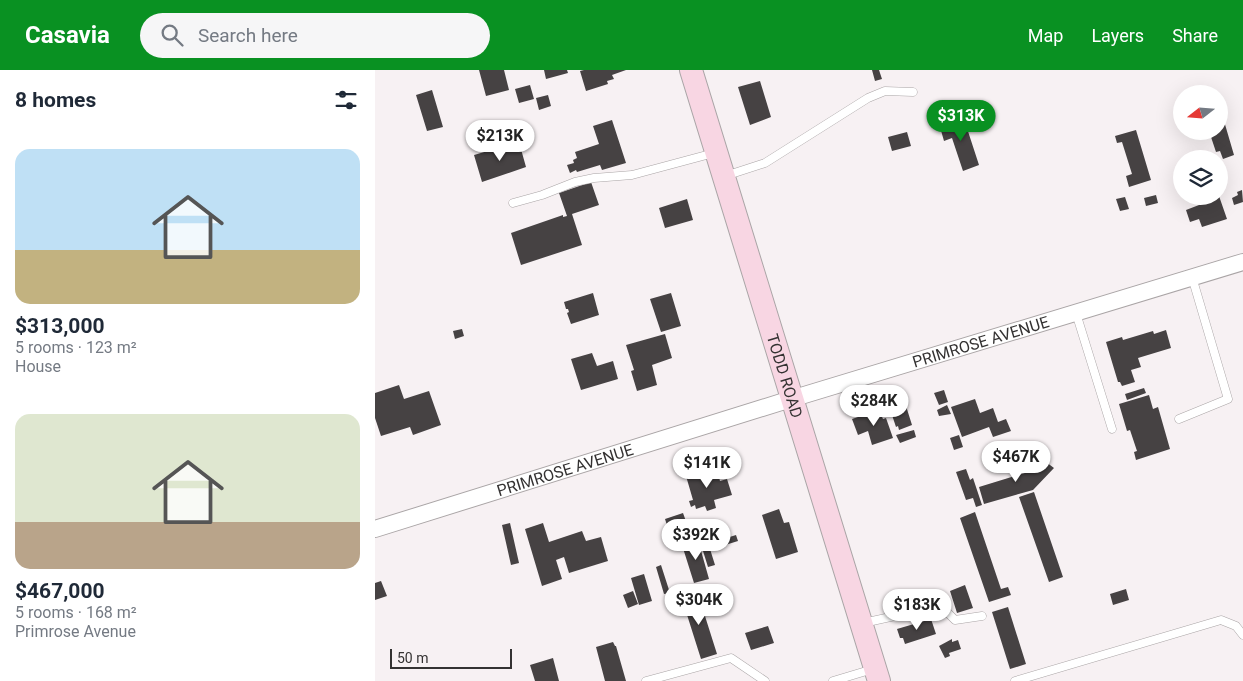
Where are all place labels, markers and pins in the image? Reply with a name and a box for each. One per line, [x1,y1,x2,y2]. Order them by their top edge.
pin: $313K [926,100,996,142]
pin: $213K [465,119,535,162]
pin: $284K [839,384,909,427]
pin: $467K [981,440,1051,483]
pin: $141K [672,446,742,489]
pin: $392K [661,518,731,561]
pin: $304K [664,584,734,626]
pin: $183K [882,588,952,631]

